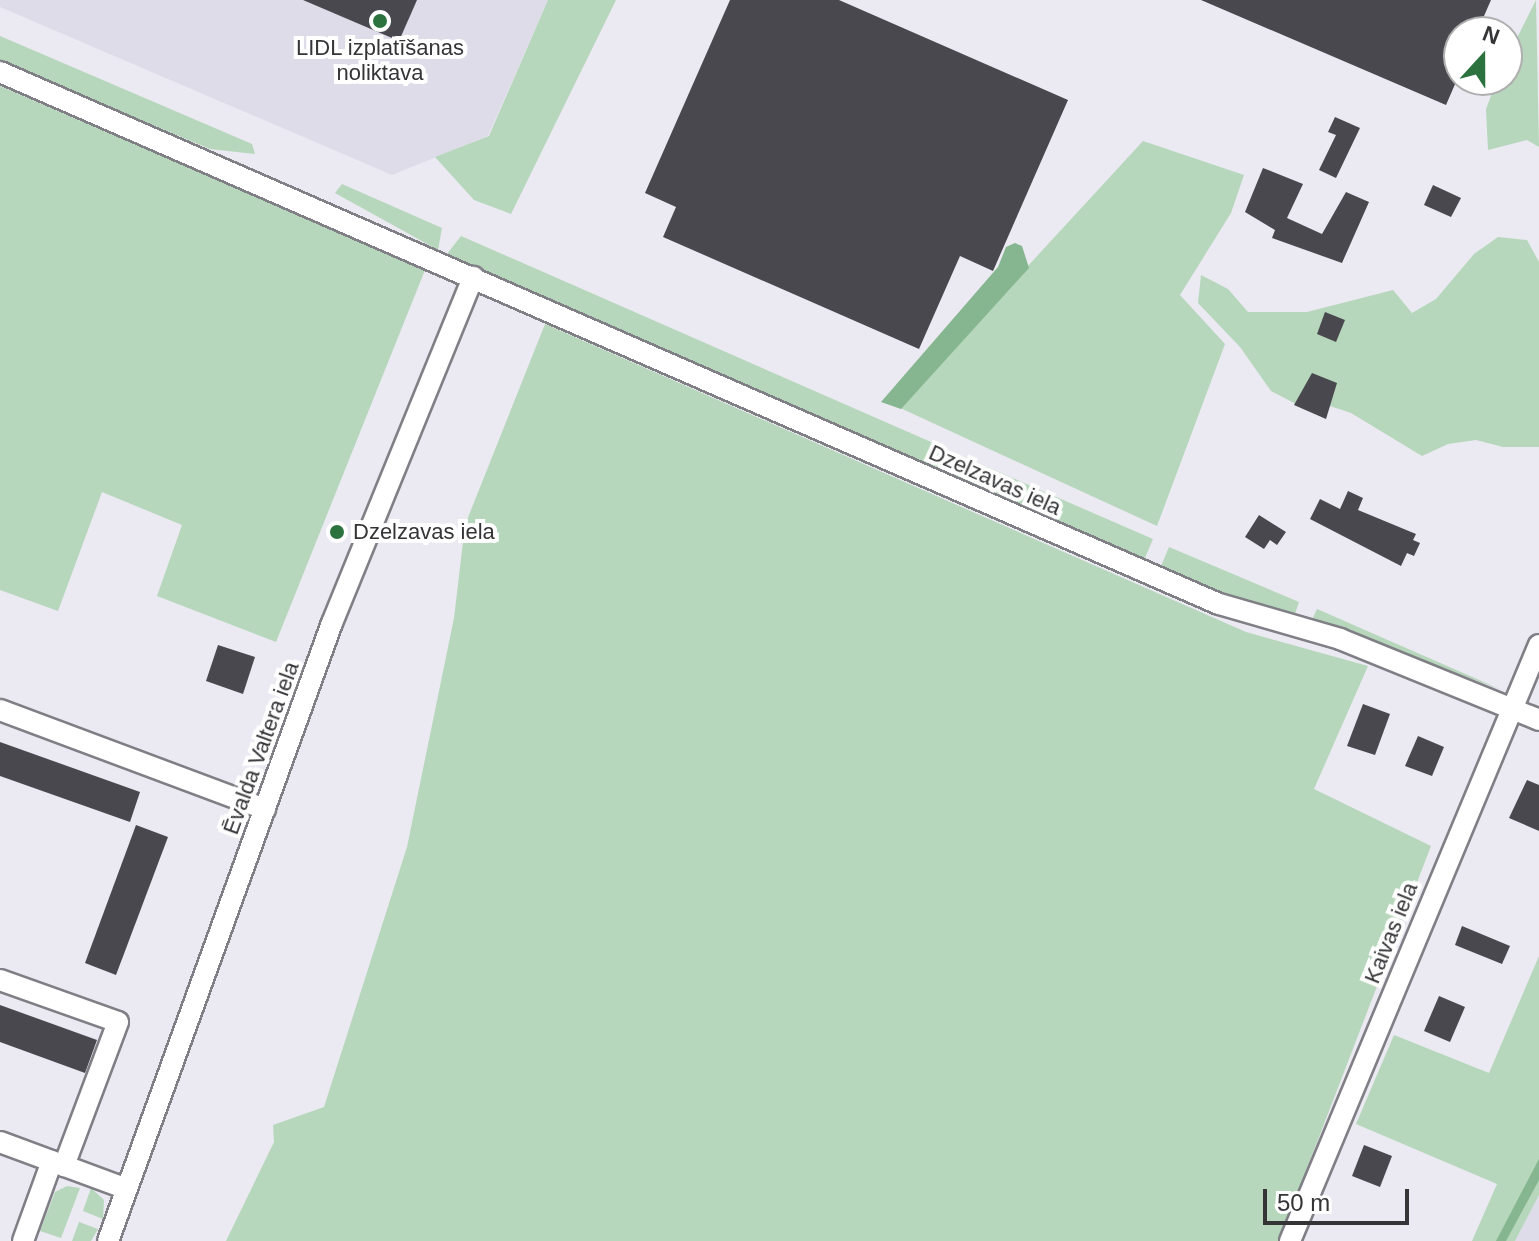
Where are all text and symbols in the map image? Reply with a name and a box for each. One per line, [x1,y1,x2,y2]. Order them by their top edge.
marker: LIDL izplatīšanas noliktava [371,12,389,30]
north arrow [1443,16,1523,96]
text: N [1479,20,1503,50]
place label: LIDL izplatīšanas noliktava [296,34,464,86]
street label: Dzelzavas iela [925,439,1065,521]
place label: Dzelzavas iela [353,519,495,545]
marker: Dzelzavas iela [328,523,346,541]
street label: Ēvalda Valtera iela [218,658,304,838]
street label: Kaivas iela [1359,879,1423,987]
scale bar [1267,1173,1413,1223]
text: 50 m [1277,1189,1330,1216]

